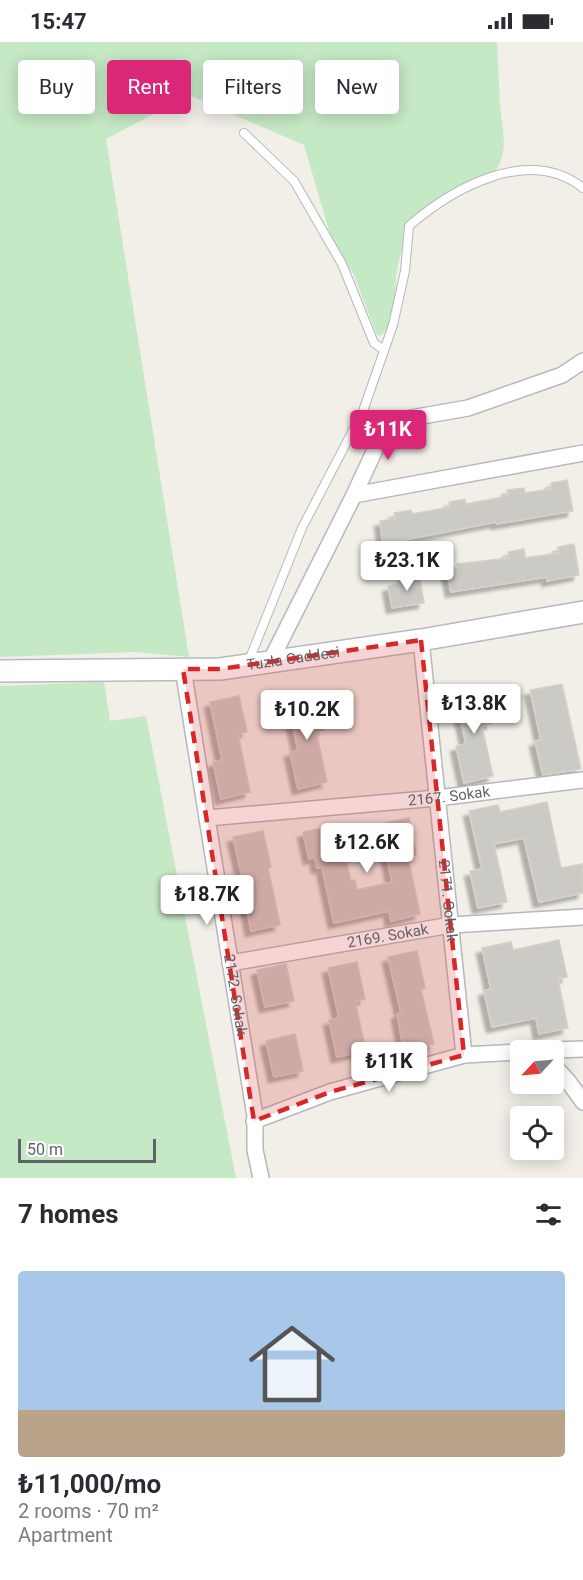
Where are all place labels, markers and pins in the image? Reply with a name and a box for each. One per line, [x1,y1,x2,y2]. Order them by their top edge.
pin: ₺11K [352,410,424,461]
pin: ₺23.1K [358,541,456,592]
pin: ₺13.8K [425,684,523,735]
pin: ₺10.2K [258,690,356,741]
pin: ₺12.6K [318,823,416,874]
pin: ₺18.7K [158,875,256,926]
pin: ₺11K [353,1042,425,1093]

